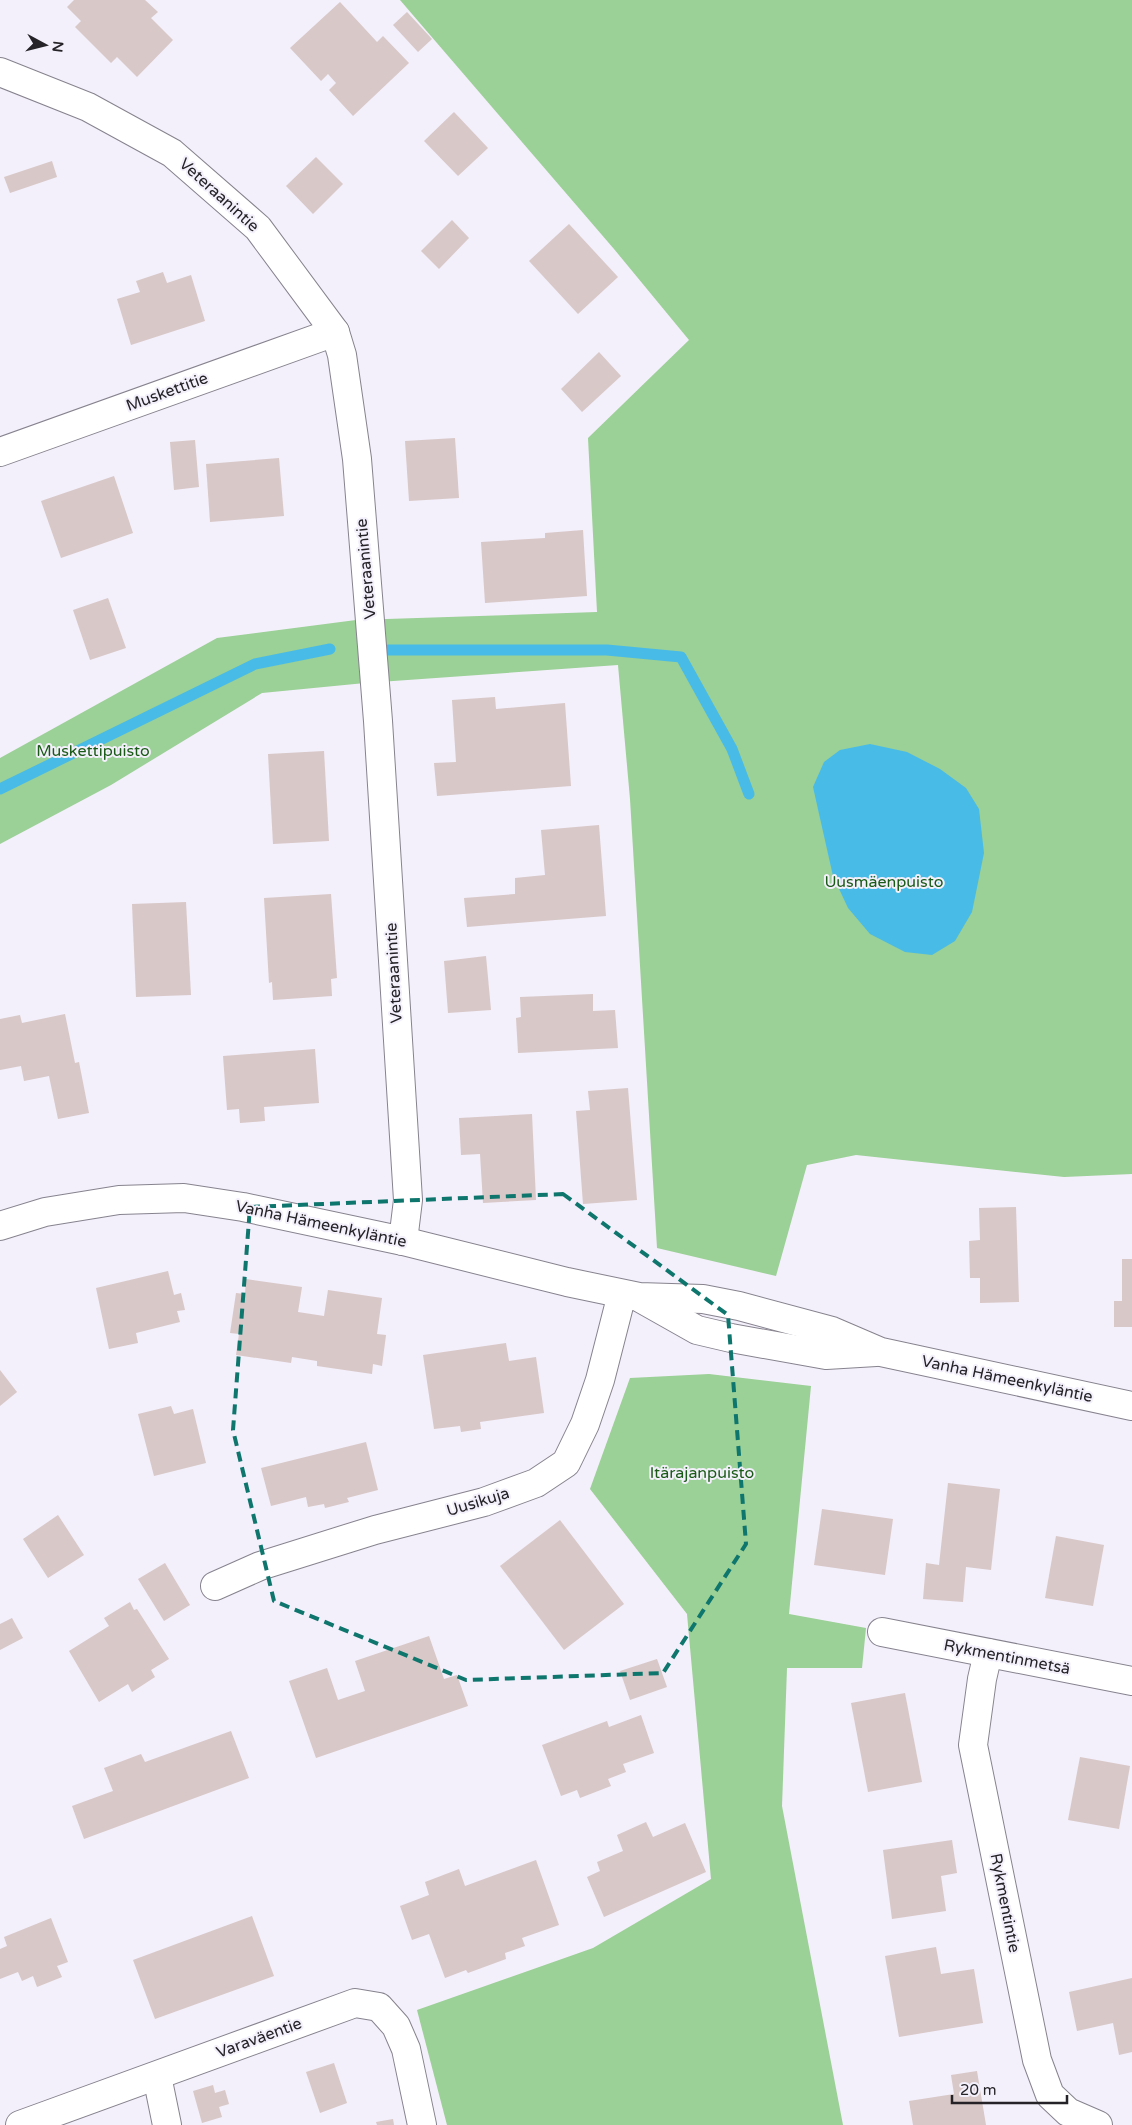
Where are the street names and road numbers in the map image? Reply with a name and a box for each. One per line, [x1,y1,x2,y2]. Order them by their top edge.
street label: Veteraanintie [175,154,263,236]
street label: Muskettitie [123,368,211,416]
street label: Veteraanintie [352,518,380,620]
street label: Veteraanintie [381,922,407,1024]
street label: Vanha Hämeenkyläntie [234,1196,408,1252]
street label: Vanha Hämeenkyläntie [920,1351,1094,1407]
street label: Uusikuja [444,1483,512,1521]
street label: Rykmentinmetsä [942,1635,1072,1679]
street label: Rykmentintie [986,1852,1024,1954]
street label: Varaväentie [214,2013,304,2063]

